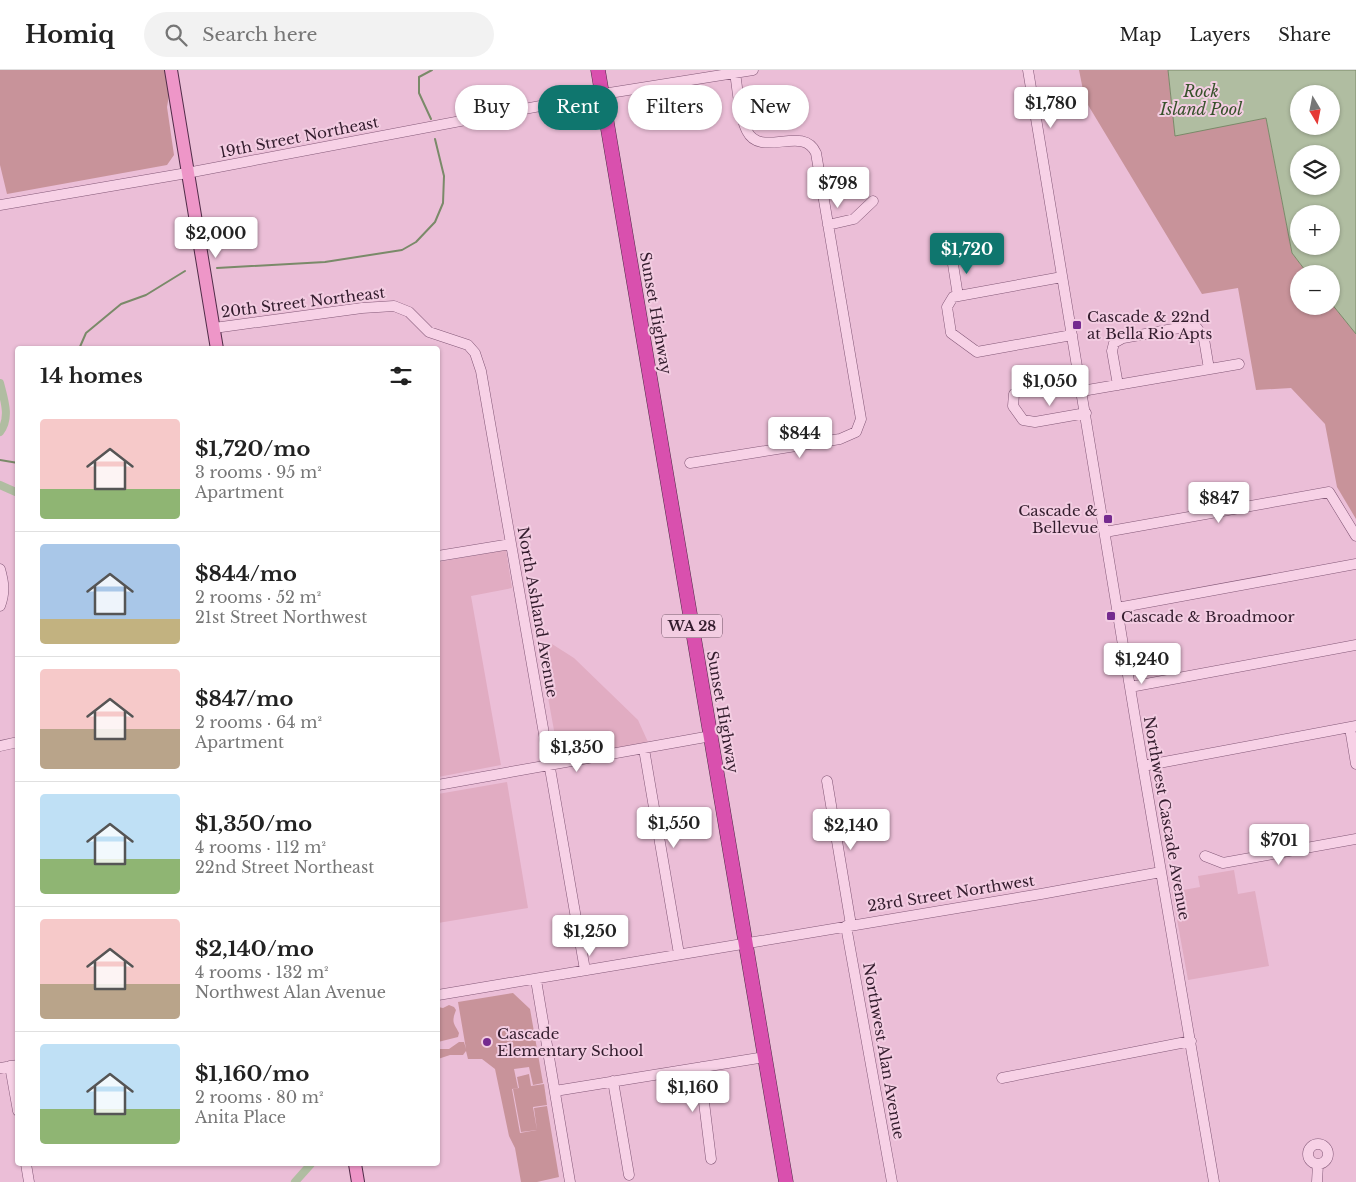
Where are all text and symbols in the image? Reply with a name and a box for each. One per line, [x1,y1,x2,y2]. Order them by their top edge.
search box [144,12,494,57]
text: Homiq [25,20,114,49]
icon: search [162,21,190,49]
text: Search here [202,23,317,46]
text: Map [1120,24,1161,46]
text: Layers [1189,24,1250,46]
text: Share [1278,24,1331,46]
water label: Rock Island Pool [1159,81,1243,119]
chip: Buy [455,85,528,130]
chip: Rent [538,85,618,130]
chip: Filters [628,85,722,130]
chip: New [732,85,809,130]
north arrow [1290,85,1340,135]
map controls [1290,85,1340,315]
pin: $1,780 [1010,87,1092,129]
text: $1,780 [1025,93,1077,113]
street label: 19th Street Northeast [218,112,380,162]
button: layers [1290,145,1340,195]
pin: $798 [808,166,868,209]
text: $798 [818,173,858,193]
button: + [1290,205,1340,255]
pin: $2,000 [175,216,257,259]
text: $2,000 [186,223,246,243]
pin: $1,720 [926,232,1008,275]
text: $1,720 [941,239,993,259]
street label: Sunset Highway [636,250,676,376]
button: − [1290,265,1340,315]
street label: 20th Street Northeast [220,282,386,321]
place label: Cascade & 22nd at Bella Rio Apts [1087,307,1212,343]
marker: Cascade & 22nd at Bella Rio Apts [1071,319,1083,331]
icon: filters [387,362,415,390]
text: 14 homes [40,363,143,389]
pin: $1,050 [1009,364,1091,407]
text: $1,050 [1023,371,1077,391]
pin: $844 [770,416,830,459]
text: $844 [779,423,821,443]
text: $1,720/mo [195,436,310,462]
icon: home [80,439,140,499]
text: 3 rooms · 95 m² [195,462,322,482]
text: Apartment [195,482,284,502]
pin: $847 [1189,482,1249,524]
text: $847 [1199,488,1239,508]
place label: Cascade & Bellevue [1018,501,1098,537]
marker: Cascade & Bellevue [1102,513,1114,525]
street label: North Ashland Avenue [514,525,562,699]
text: $844/mo [195,561,297,587]
icon: home [80,564,140,624]
text: 2 rooms · 52 m² [195,587,321,607]
text: 21st Street Northwest [195,607,367,627]
place label: Cascade & Broadmoor [1121,607,1295,626]
marker: Cascade & Broadmoor [1105,610,1117,622]
road number: WA 28 [662,614,722,638]
pin: $1,240 [1101,642,1183,685]
street label: Sunset Highway [703,649,743,775]
text: $1,240 [1115,649,1169,669]
text: $847/mo [195,686,293,712]
icon: home [80,689,140,749]
text: 2 rooms · 64 m² [195,712,322,732]
street label: Northwest Cascade Avenue [1140,715,1194,921]
pin: $1,350 [536,730,618,773]
text: Apartment [195,732,284,752]
text: $1,350 [550,737,604,757]
pin: $1,550 [633,806,715,849]
pin: $2,140 [810,808,892,851]
text: $1,350/mo [195,811,312,837]
text: $1,550 [648,813,700,833]
icon: home [80,814,140,874]
text: $2,140 [824,815,878,835]
pin: $701 [1249,824,1309,866]
text: $701 [1260,830,1298,850]
text: 4 rooms · 112 m² [195,837,326,857]
text: 22nd Street Northeast [195,857,374,877]
street label: 23rd Street Northwest [866,870,1036,916]
pin: $1,250 [549,914,631,957]
text: $1,250 [563,921,617,941]
text: $2,140/mo [195,936,314,962]
icon: home [80,939,140,999]
street label: Northwest Alan Avenue [859,961,909,1141]
text: 4 rooms · 132 m² [195,962,329,982]
text: Northwest Alan Avenue [195,982,386,1002]
place label: Cascade Elementary School [497,1024,644,1060]
marker: Cascade Elementary School [481,1036,493,1048]
text: $1,160/mo [195,1061,309,1087]
icon: home [80,1064,140,1124]
pin: $1,160 [652,1070,734,1113]
text: $1,160 [667,1077,719,1097]
text: 2 rooms · 80 m² [195,1087,323,1107]
text: Anita Place [195,1107,286,1127]

